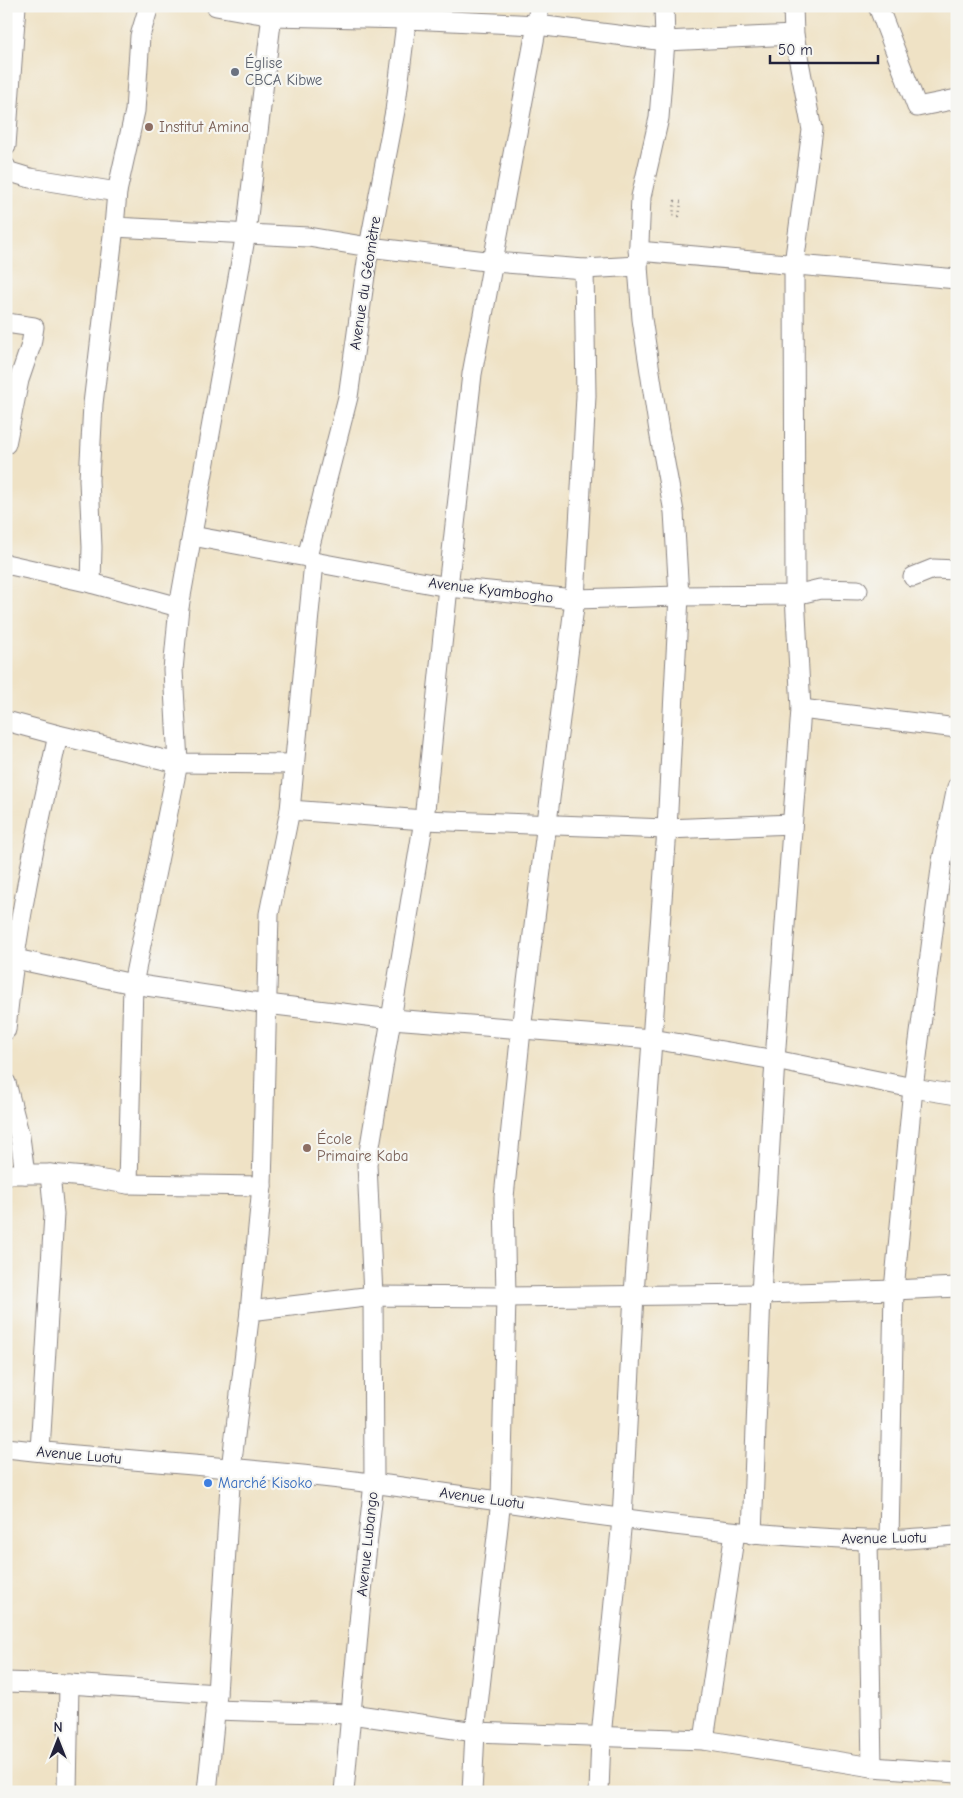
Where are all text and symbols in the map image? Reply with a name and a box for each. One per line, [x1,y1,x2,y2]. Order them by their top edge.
scale bar [770,32,878,64]
text: 50 m [778,41,813,59]
place label: Église CBCA Kibwe [245,53,323,89]
marker: Église CBCA Kibwe [229,66,241,78]
place label: Institut Amina [159,118,249,136]
marker: Institut Amina [143,121,155,133]
street label: Avenue du Géomètre [346,215,385,351]
street label: Avenue Kyambogho [428,573,554,607]
place label: École Primaire Kaba [317,1129,408,1165]
marker: École Primaire Kaba [301,1142,313,1154]
street label: Avenue Luotu [36,1442,122,1468]
place label: Marché Kisoko [218,1474,312,1492]
marker: Marché Kisoko [202,1477,214,1489]
street label: Avenue Luotu [438,1483,526,1513]
street label: Avenue Lubango [353,1490,381,1597]
street label: Avenue Luotu [841,1528,927,1548]
north arrow [32,1716,82,1766]
text: N [53,1719,63,1736]

